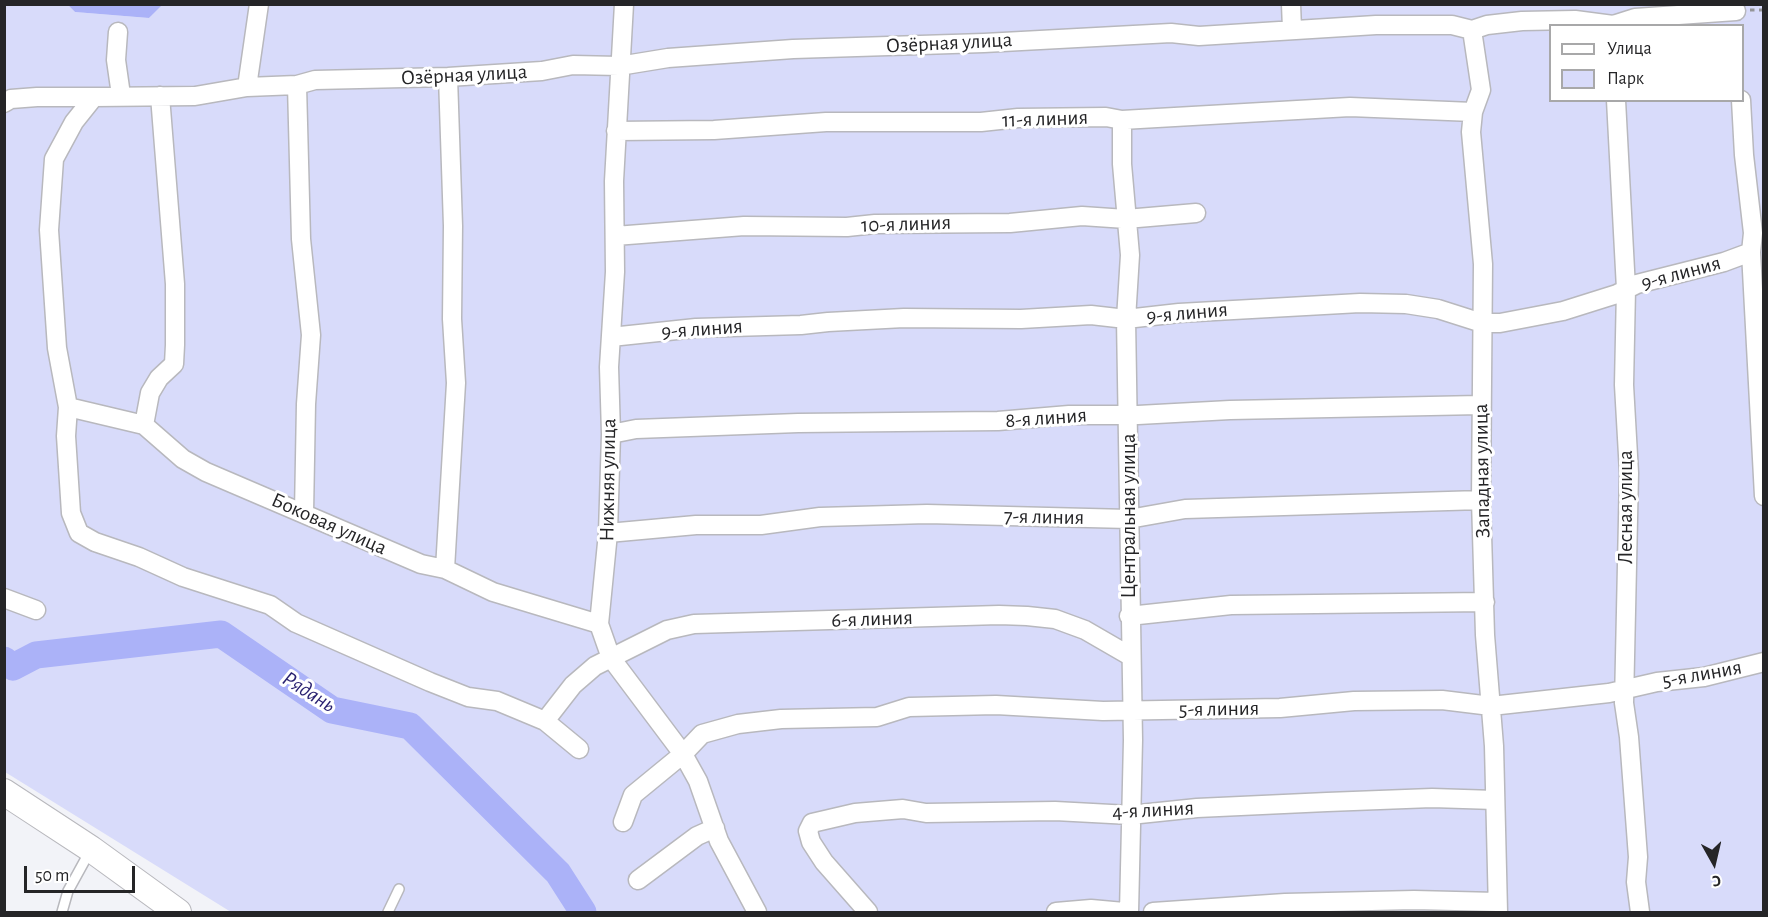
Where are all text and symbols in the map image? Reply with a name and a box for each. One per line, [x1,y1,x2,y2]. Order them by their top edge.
legend [1549,24,1744,102]
street label: Озёрная улица [885,27,1013,59]
text: Улица [1607,40,1652,58]
street label: Озёрная улица [400,59,528,91]
text: Парк [1607,70,1644,88]
street label: 11-я линия [1001,105,1089,133]
street label: 10-я линия [861,210,951,238]
street label: 9-я линия [1638,250,1724,296]
street label: 9-я линия [1145,297,1229,329]
street label: 9-я линия [660,314,744,344]
street label: 8-я линия [1004,403,1088,433]
street label: Западная улица [1468,403,1496,539]
street label: Нижняя улица [594,418,622,542]
street label: Центральная улица [1116,433,1142,599]
street label: Лесная улица [1613,450,1639,564]
street label: Боковая улица [267,487,391,561]
street label: 7-я линия [1004,504,1084,530]
street label: 6-я линия [831,605,913,633]
street label: 5-я линия [1660,655,1744,693]
water label: Рядань [278,666,340,718]
street label: 5-я линия [1179,696,1259,722]
street label: 4-я линия [1111,795,1195,825]
north arrow [1684,833,1744,893]
scale bar [27,854,138,892]
text: 50 m [35,867,69,885]
text: С [1711,872,1722,889]

